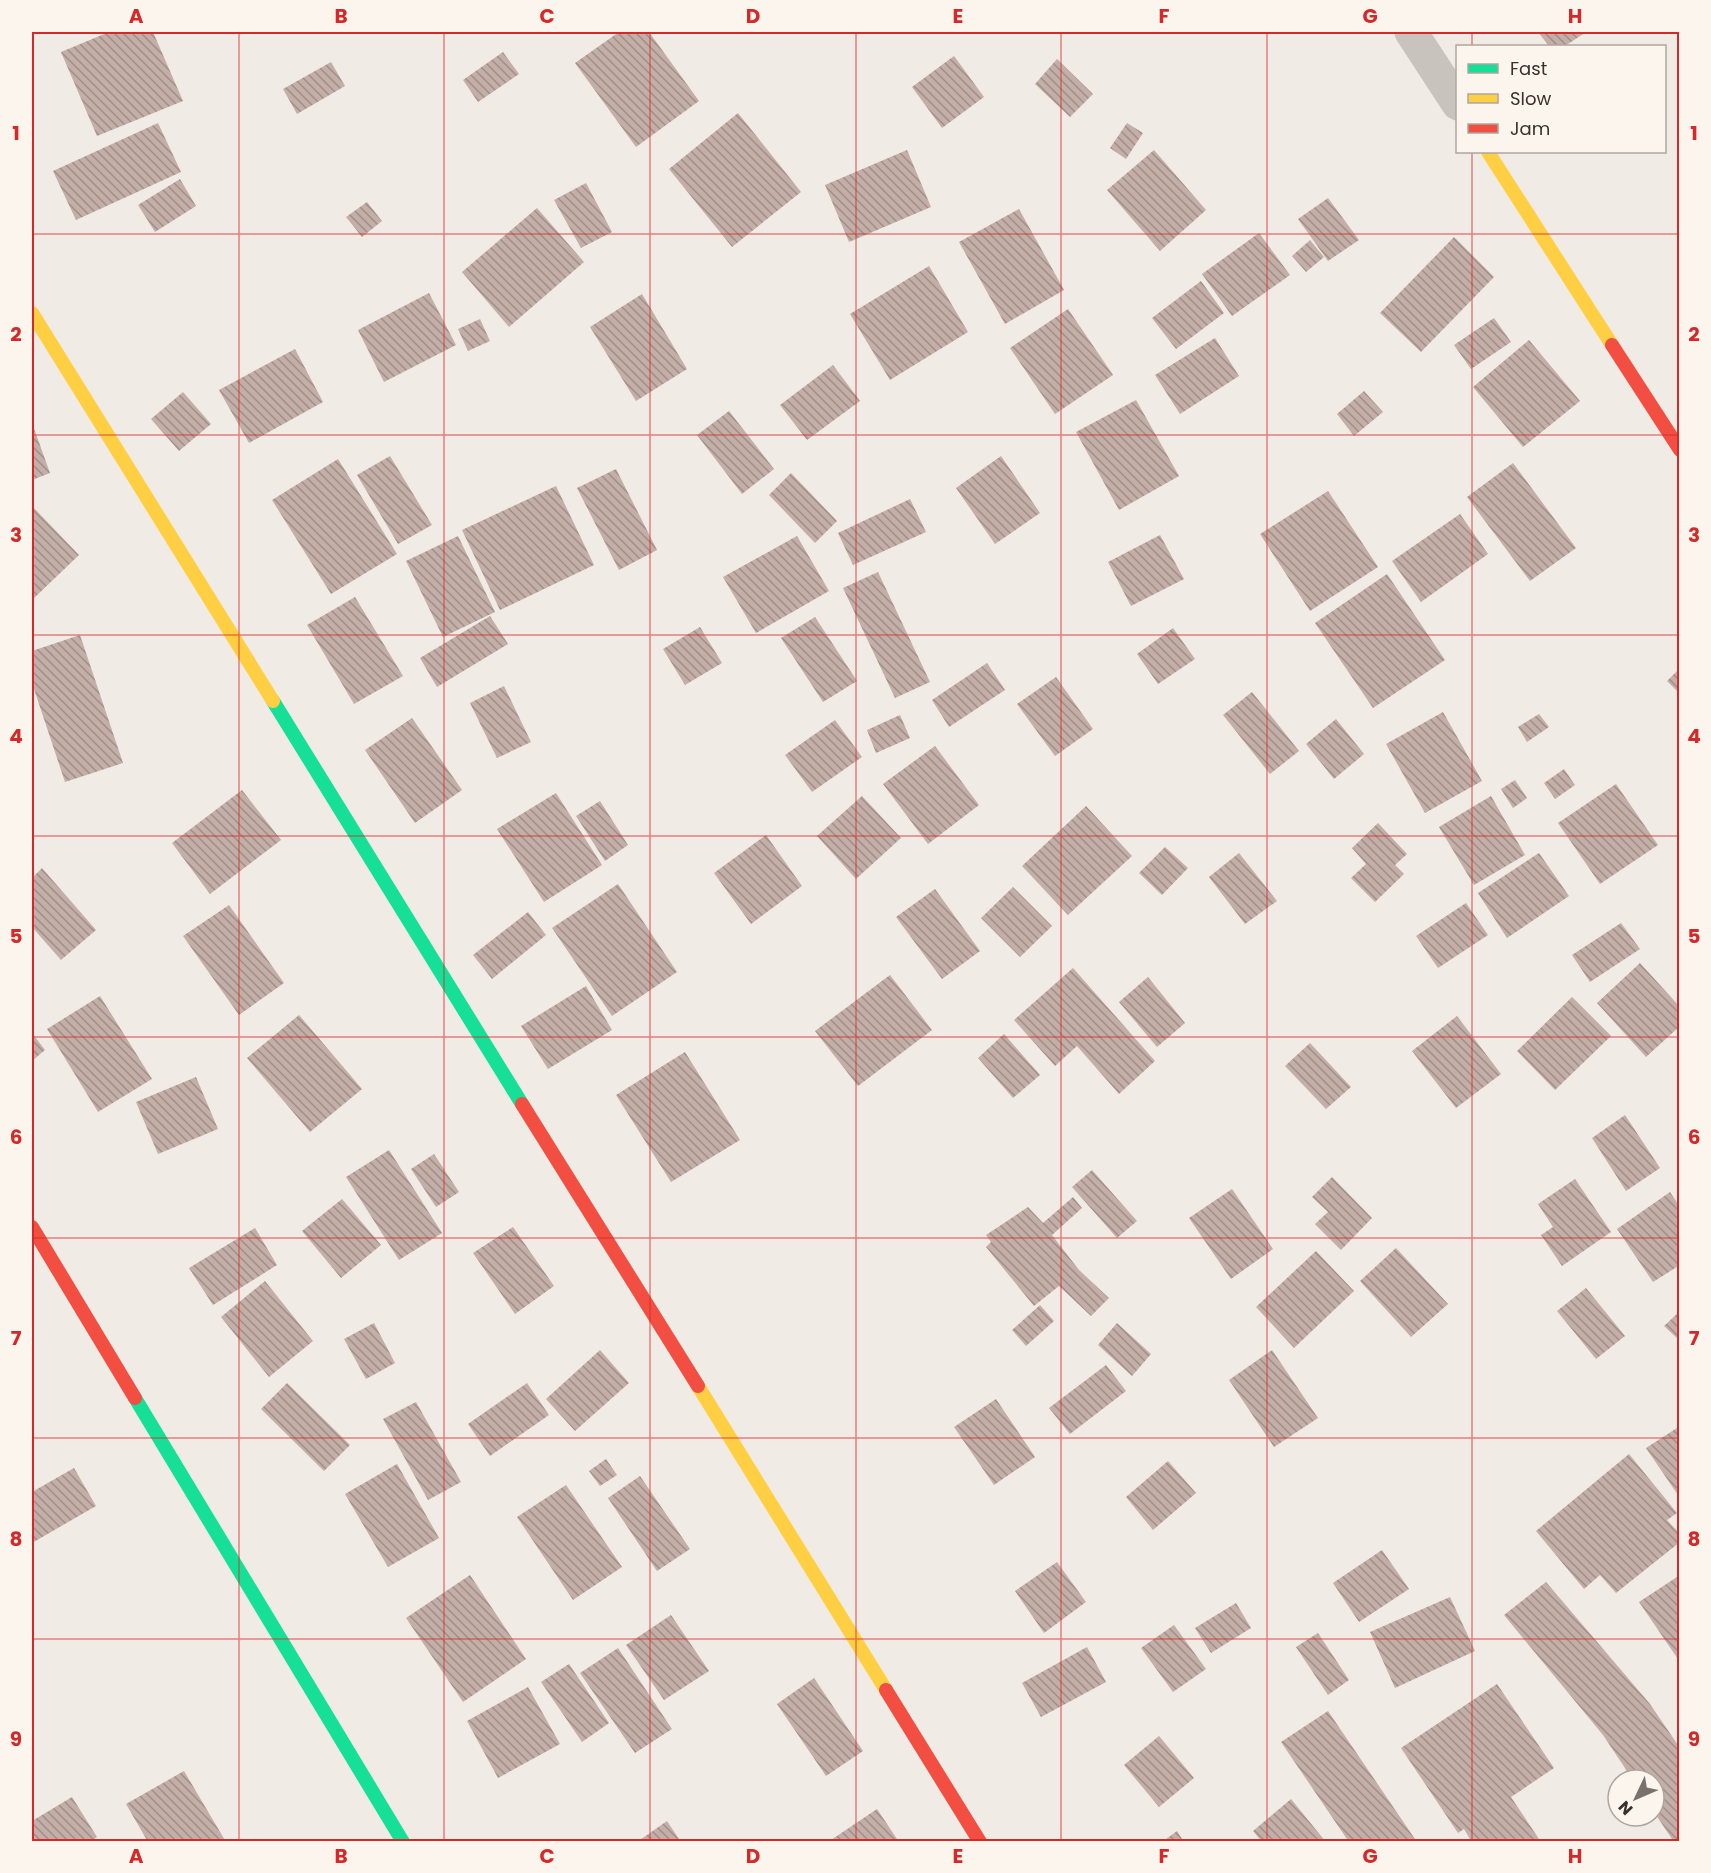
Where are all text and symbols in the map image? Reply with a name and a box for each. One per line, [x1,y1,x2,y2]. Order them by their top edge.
text: A [129,2,144,30]
text: B [334,2,348,30]
text: C [539,2,555,30]
text: D [746,2,760,30]
text: E [953,2,963,30]
text: F [1159,2,1170,30]
text: G [1362,2,1378,30]
text: H [1568,2,1582,30]
legend [1456,45,1666,153]
text: Fast [1510,56,1547,81]
text: Slow [1510,86,1552,111]
text: Jam [1510,116,1550,141]
text: 1 [12,119,20,147]
text: 1 [1690,119,1698,147]
text: 2 [10,320,22,348]
text: 2 [1688,320,1700,348]
text: 3 [10,521,22,549]
text: 3 [1688,521,1700,549]
text: 4 [9,722,23,750]
text: 4 [1687,722,1701,750]
text: 5 [10,922,23,950]
text: 5 [1688,922,1701,950]
text: 6 [10,1123,22,1151]
text: 6 [1688,1123,1700,1151]
text: 7 [11,1324,22,1352]
text: 7 [1689,1324,1700,1352]
text: 8 [10,1525,22,1553]
text: 8 [1688,1525,1700,1553]
text: 9 [10,1725,22,1753]
text: 9 [1688,1725,1700,1753]
north arrow [1606,1768,1666,1828]
text: N [1613,1796,1638,1820]
text: A [129,1842,144,1870]
text: B [334,1842,348,1870]
text: C [539,1842,555,1870]
text: D [746,1842,760,1870]
text: E [953,1842,963,1870]
text: F [1159,1842,1170,1870]
text: G [1362,1842,1378,1870]
text: H [1568,1842,1582,1870]

